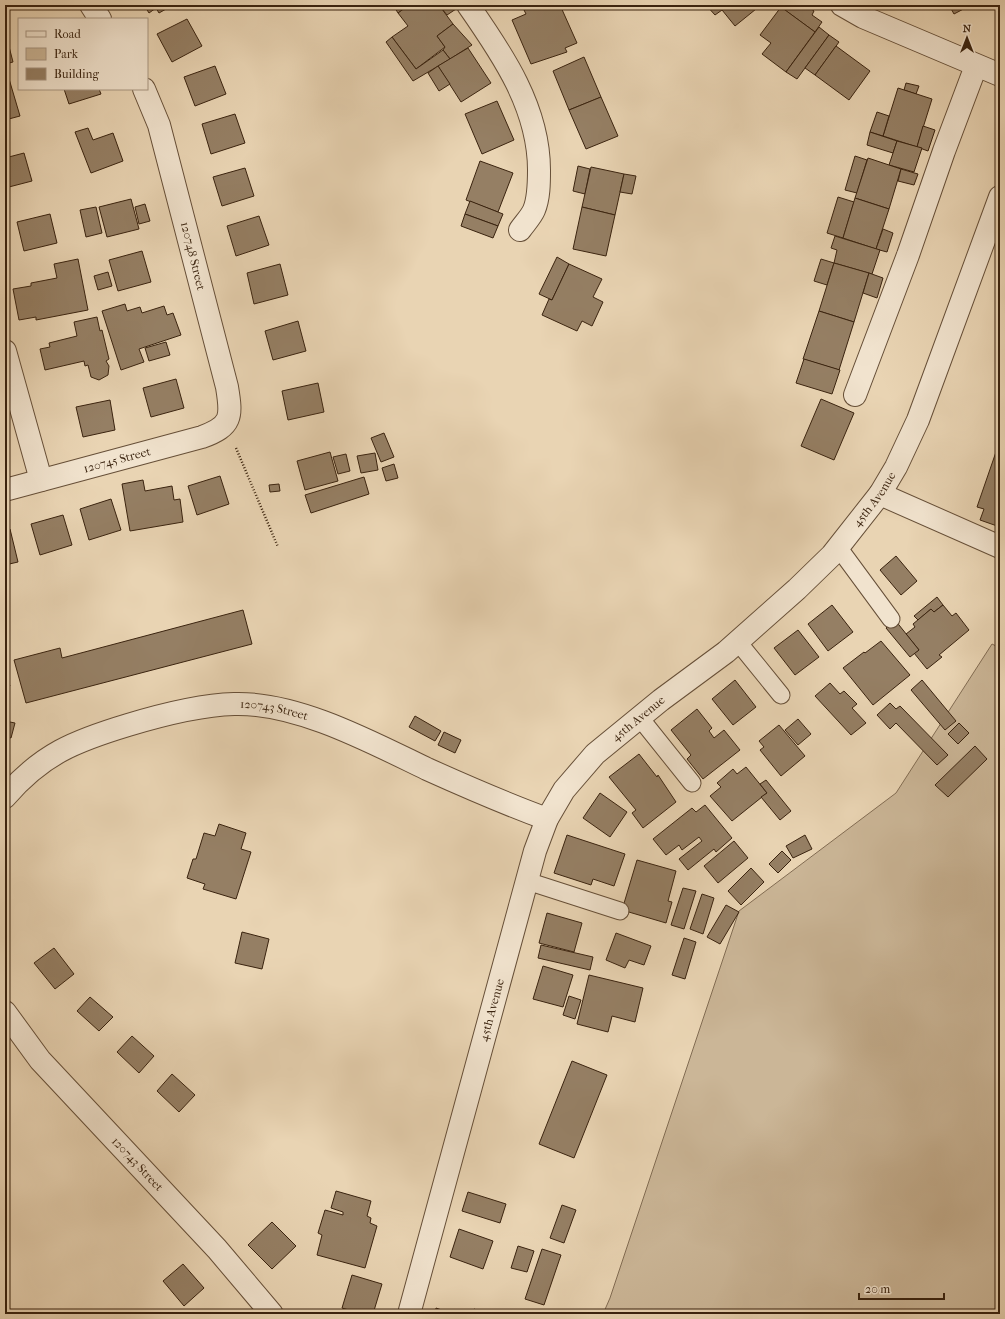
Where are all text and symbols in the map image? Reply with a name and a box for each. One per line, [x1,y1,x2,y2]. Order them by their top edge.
legend [18,18,148,90]
north arrow [947,18,987,58]
text: N [963,22,972,35]
text: Road [54,27,81,41]
text: Park [54,47,79,61]
text: Building [54,67,99,81]
street label: 120748 Street [178,220,208,292]
street label: 120745 Street [82,444,153,476]
street label: 45th Avenue [850,469,899,530]
street label: 45th Avenue [609,693,668,744]
street label: 120743 Street [240,697,310,723]
street label: 45th Avenue [477,977,507,1043]
street label: 120743 Street [109,1134,167,1195]
scale bar [859,1275,944,1301]
text: 20 m [865,1282,890,1296]

